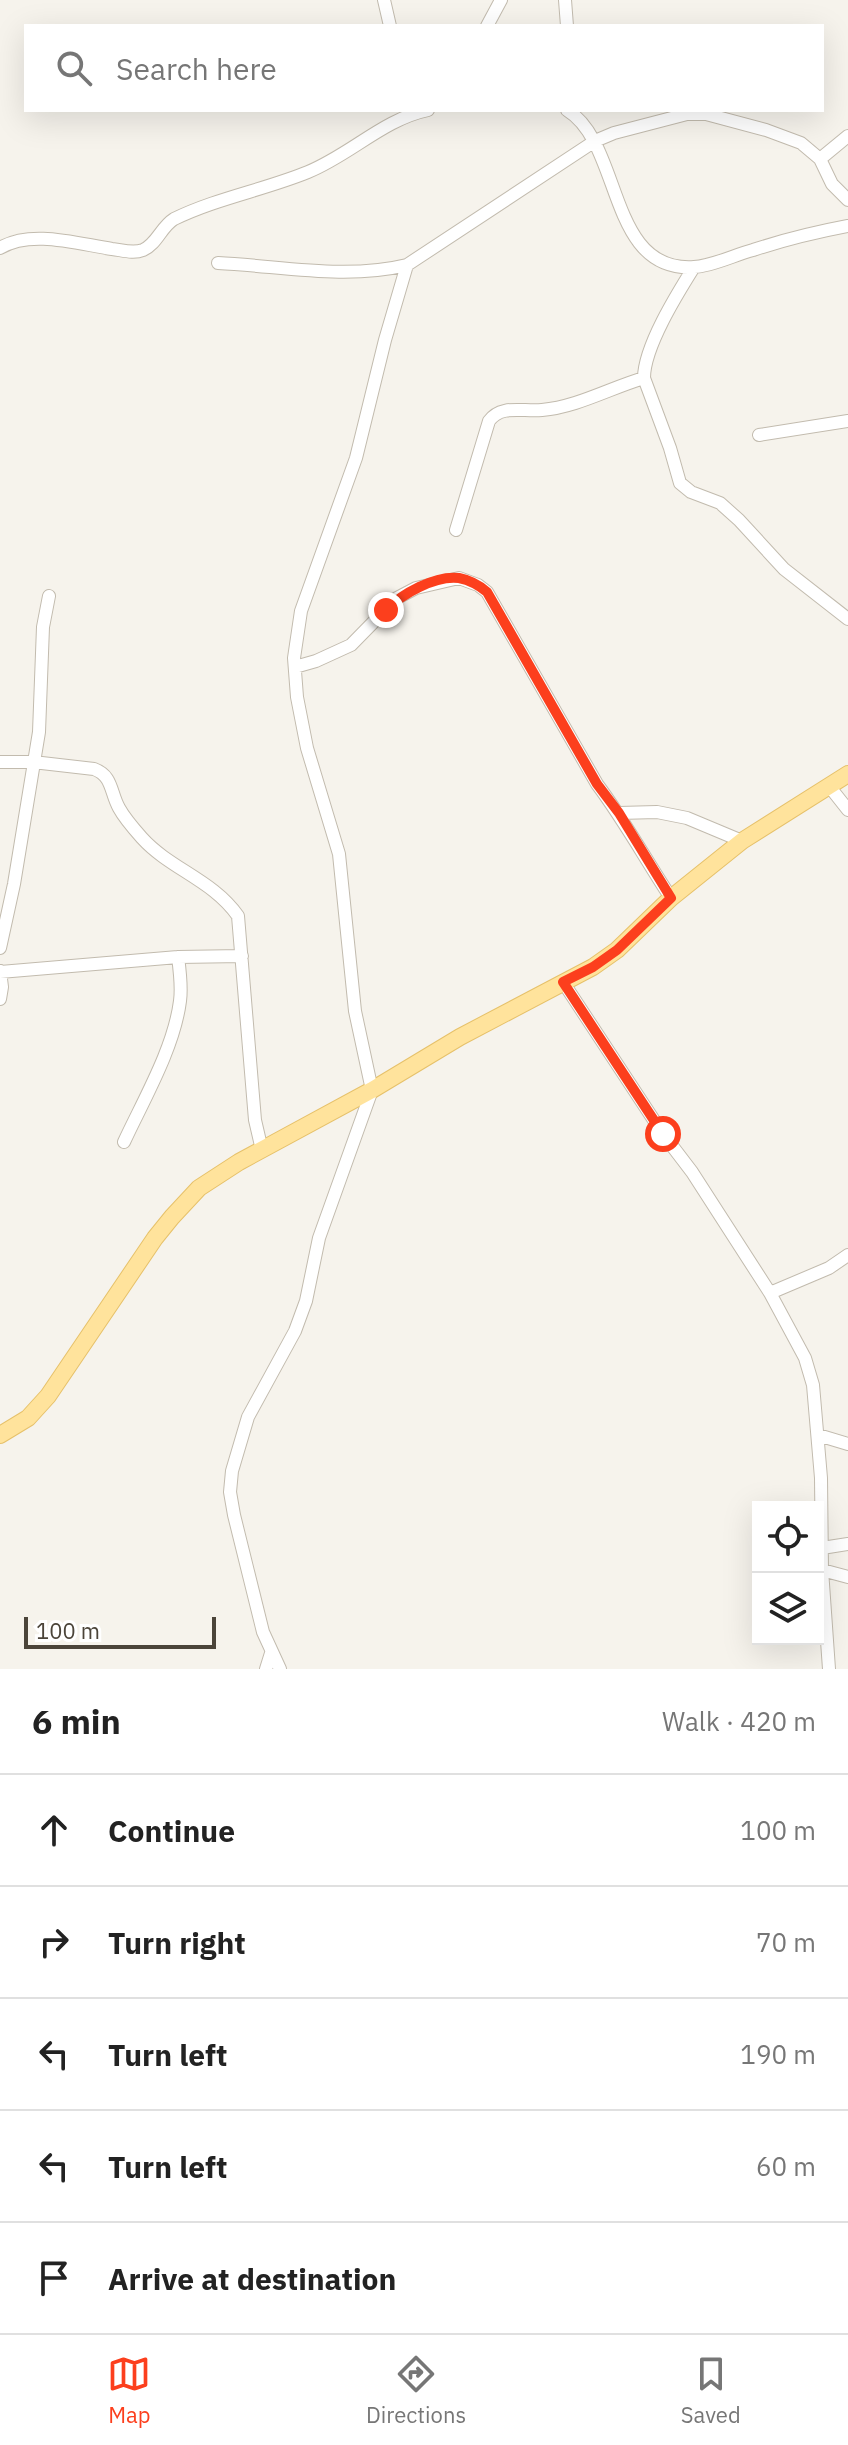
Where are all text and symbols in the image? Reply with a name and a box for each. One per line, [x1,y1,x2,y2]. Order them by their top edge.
search box [24,24,824,112]
icon: search [52,46,96,90]
text: Search here [116,49,277,88]
route end [368,592,404,628]
route start [645,1116,681,1152]
map controls [752,1501,824,1645]
button: locate [752,1501,824,1573]
button: layers [752,1573,824,1645]
scale bar [24,1613,216,1649]
text: 100 m [36,1616,100,1645]
text: 6 min [32,1699,121,1743]
text: Walk · 420 m [662,1704,816,1738]
icon: ahead [32,1808,76,1852]
text: Continue [108,1811,235,1850]
text: 100 m [740,1813,816,1847]
icon: right [32,1920,76,1964]
text: Turn right [108,1923,246,1962]
text: 70 m [756,1925,816,1959]
icon: left [32,2032,76,2076]
text: Turn left [108,2035,227,2074]
text: 190 m [740,2037,816,2071]
icon: left [32,2144,76,2188]
text: Turn left [108,2147,227,2186]
text: 60 m [756,2149,816,2183]
icon: arrive [32,2256,76,2300]
text: Arrive at destination [108,2259,396,2298]
tab: Map [107,2352,151,2429]
tab: Directions [366,2352,466,2429]
tab: Saved [681,2352,741,2429]

